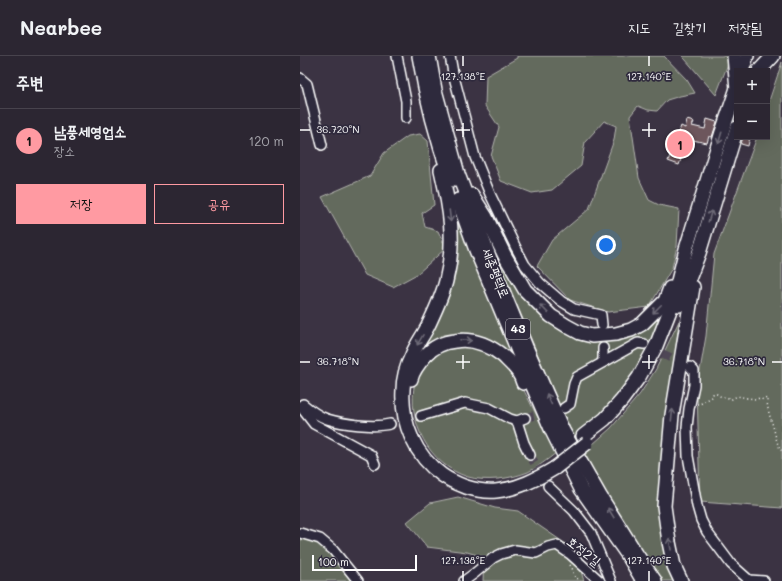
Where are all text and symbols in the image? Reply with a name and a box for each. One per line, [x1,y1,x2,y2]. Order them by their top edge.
text: Nearbee [20,15,102,40]
text: 지도 [628,18,650,37]
text: 길찾기 [672,18,706,37]
text: 저장됨 [728,18,762,37]
map controls [734,68,770,140]
button: + [734,68,770,104]
text: 127.138°E [441,69,486,83]
text: 127.140°E [627,69,672,83]
text: 주변 [16,71,43,93]
button: − [734,104,770,140]
text: 남풍세영업소 [54,121,126,141]
text: 36.720°N [316,122,360,136]
pin: 1 [667,129,693,159]
one-way arrow [716,131,723,144]
text: 1 [26,132,32,149]
text: 120 m [248,132,284,149]
text: 장소 [54,142,75,159]
button: 저장 [16,184,146,224]
button: 공유 [154,184,284,224]
one-way arrow [446,209,454,222]
one-way arrow [707,210,714,223]
your location [596,235,616,255]
street label: 세종평택로 [479,245,514,300]
one-way arrow [539,304,549,314]
one-way arrow [653,304,662,314]
road number: 43 [506,319,530,339]
one-way arrow [416,334,424,346]
one-way arrow [459,337,472,344]
text: 36.718°N [317,354,359,368]
text: 36.718°N [723,354,765,368]
one-way arrow [545,394,552,406]
one-way arrow [668,409,676,422]
one-way arrow [606,507,614,519]
street label: 호정2길 [564,532,605,569]
one-way arrow [666,538,674,551]
scale bar [312,553,417,572]
text: 127.138°E [441,553,486,567]
text: 127.140°E [627,553,672,567]
text: 100 m [318,554,349,569]

